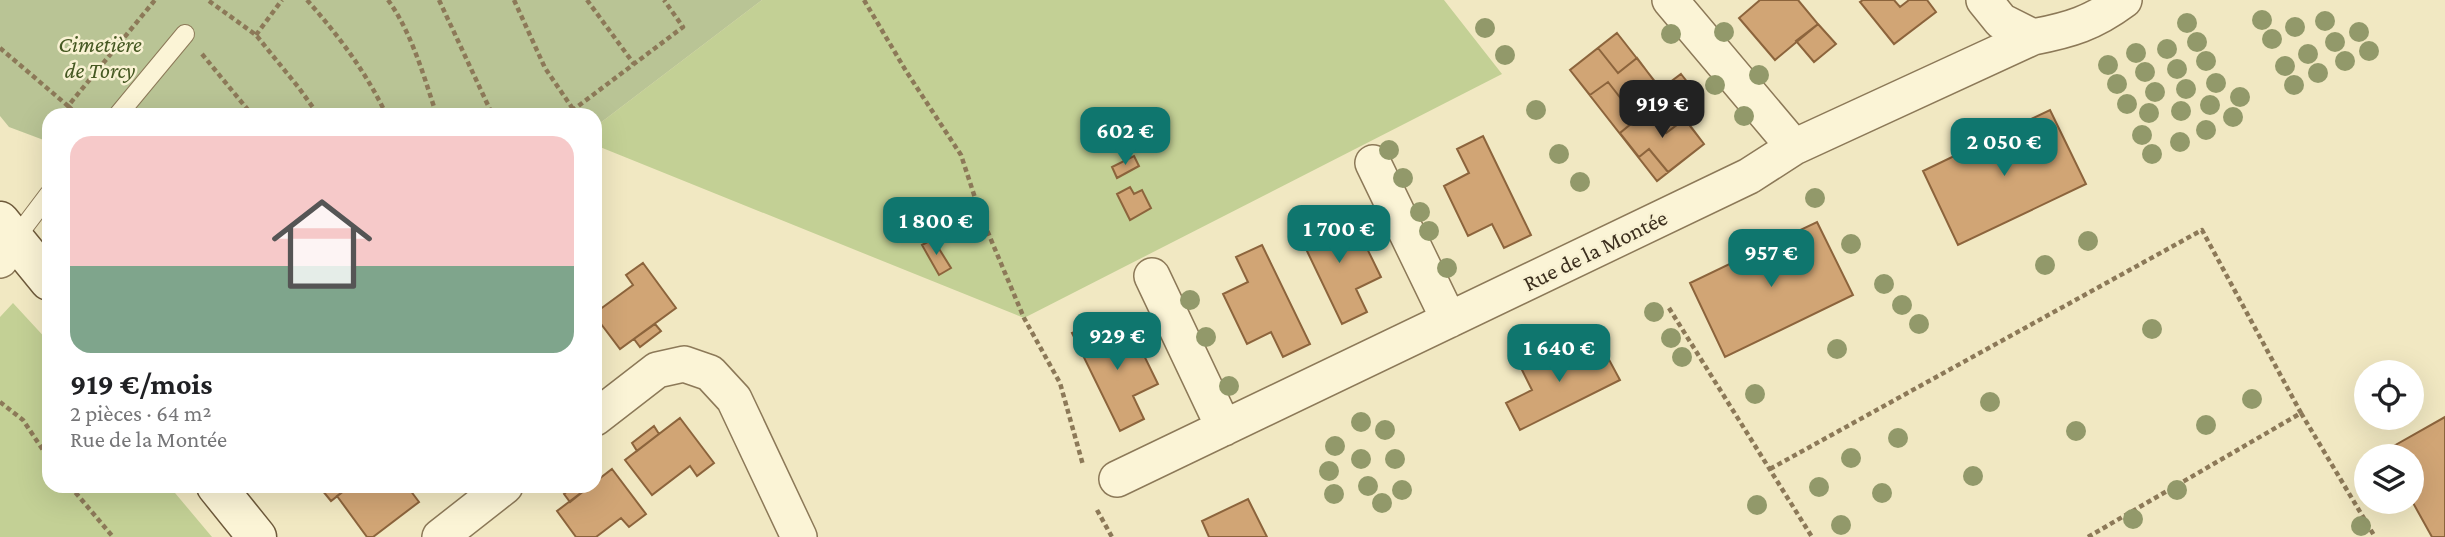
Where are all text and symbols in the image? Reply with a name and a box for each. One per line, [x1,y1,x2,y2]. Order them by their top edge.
park label: Cimetière de Torcy [58,31,142,83]
pin: 919 € [1613,80,1711,140]
text: 919 € [1635,90,1689,116]
pin: 602 € [1076,108,1174,167]
text: 602 € [1096,117,1154,143]
pin: 2 050 € [1939,118,2069,178]
text: 2 050 € [1967,128,2041,154]
icon: home [259,181,385,307]
pin: 1 800 € [871,198,1001,257]
street label: Rue de la Montée [1519,204,1671,296]
pin: 1 700 € [1274,205,1404,265]
text: 1 800 € [899,207,973,233]
text: 1 700 € [1303,215,1375,241]
pin: 957 € [1722,230,1820,289]
text: 957 € [1744,239,1798,265]
pin: 929 € [1068,312,1166,372]
text: 929 € [1089,322,1145,348]
pin: 1 640 € [1494,324,1624,384]
text: 1 640 € [1523,334,1595,360]
map controls [2354,360,2424,514]
button: locate [2354,360,2424,430]
text: 919 €/mois [70,367,213,400]
text: 2 pièces · 64 m² [70,400,211,426]
text: Rue de la Montée [70,426,227,452]
button: layers [2354,444,2424,514]

